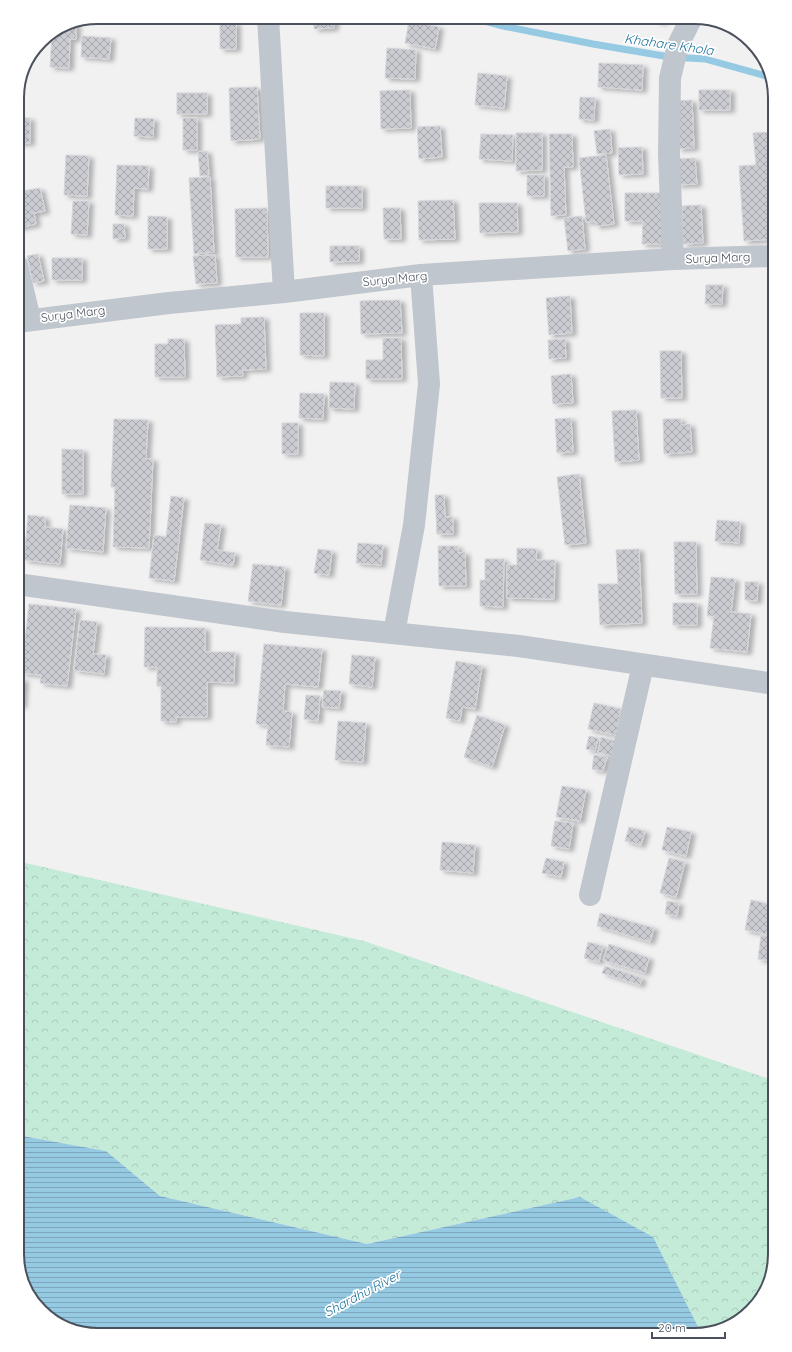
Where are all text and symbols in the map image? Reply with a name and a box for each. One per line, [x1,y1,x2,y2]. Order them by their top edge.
water label: Khahare Khola [623,30,716,58]
street label: Surya Marg [685,249,751,266]
street label: Surya Marg [362,268,428,289]
street label: Surya Marg [40,302,106,325]
water label: Shardhu River [321,1265,405,1320]
scale bar [652,1314,725,1340]
text: 20 m [658,1320,686,1335]

